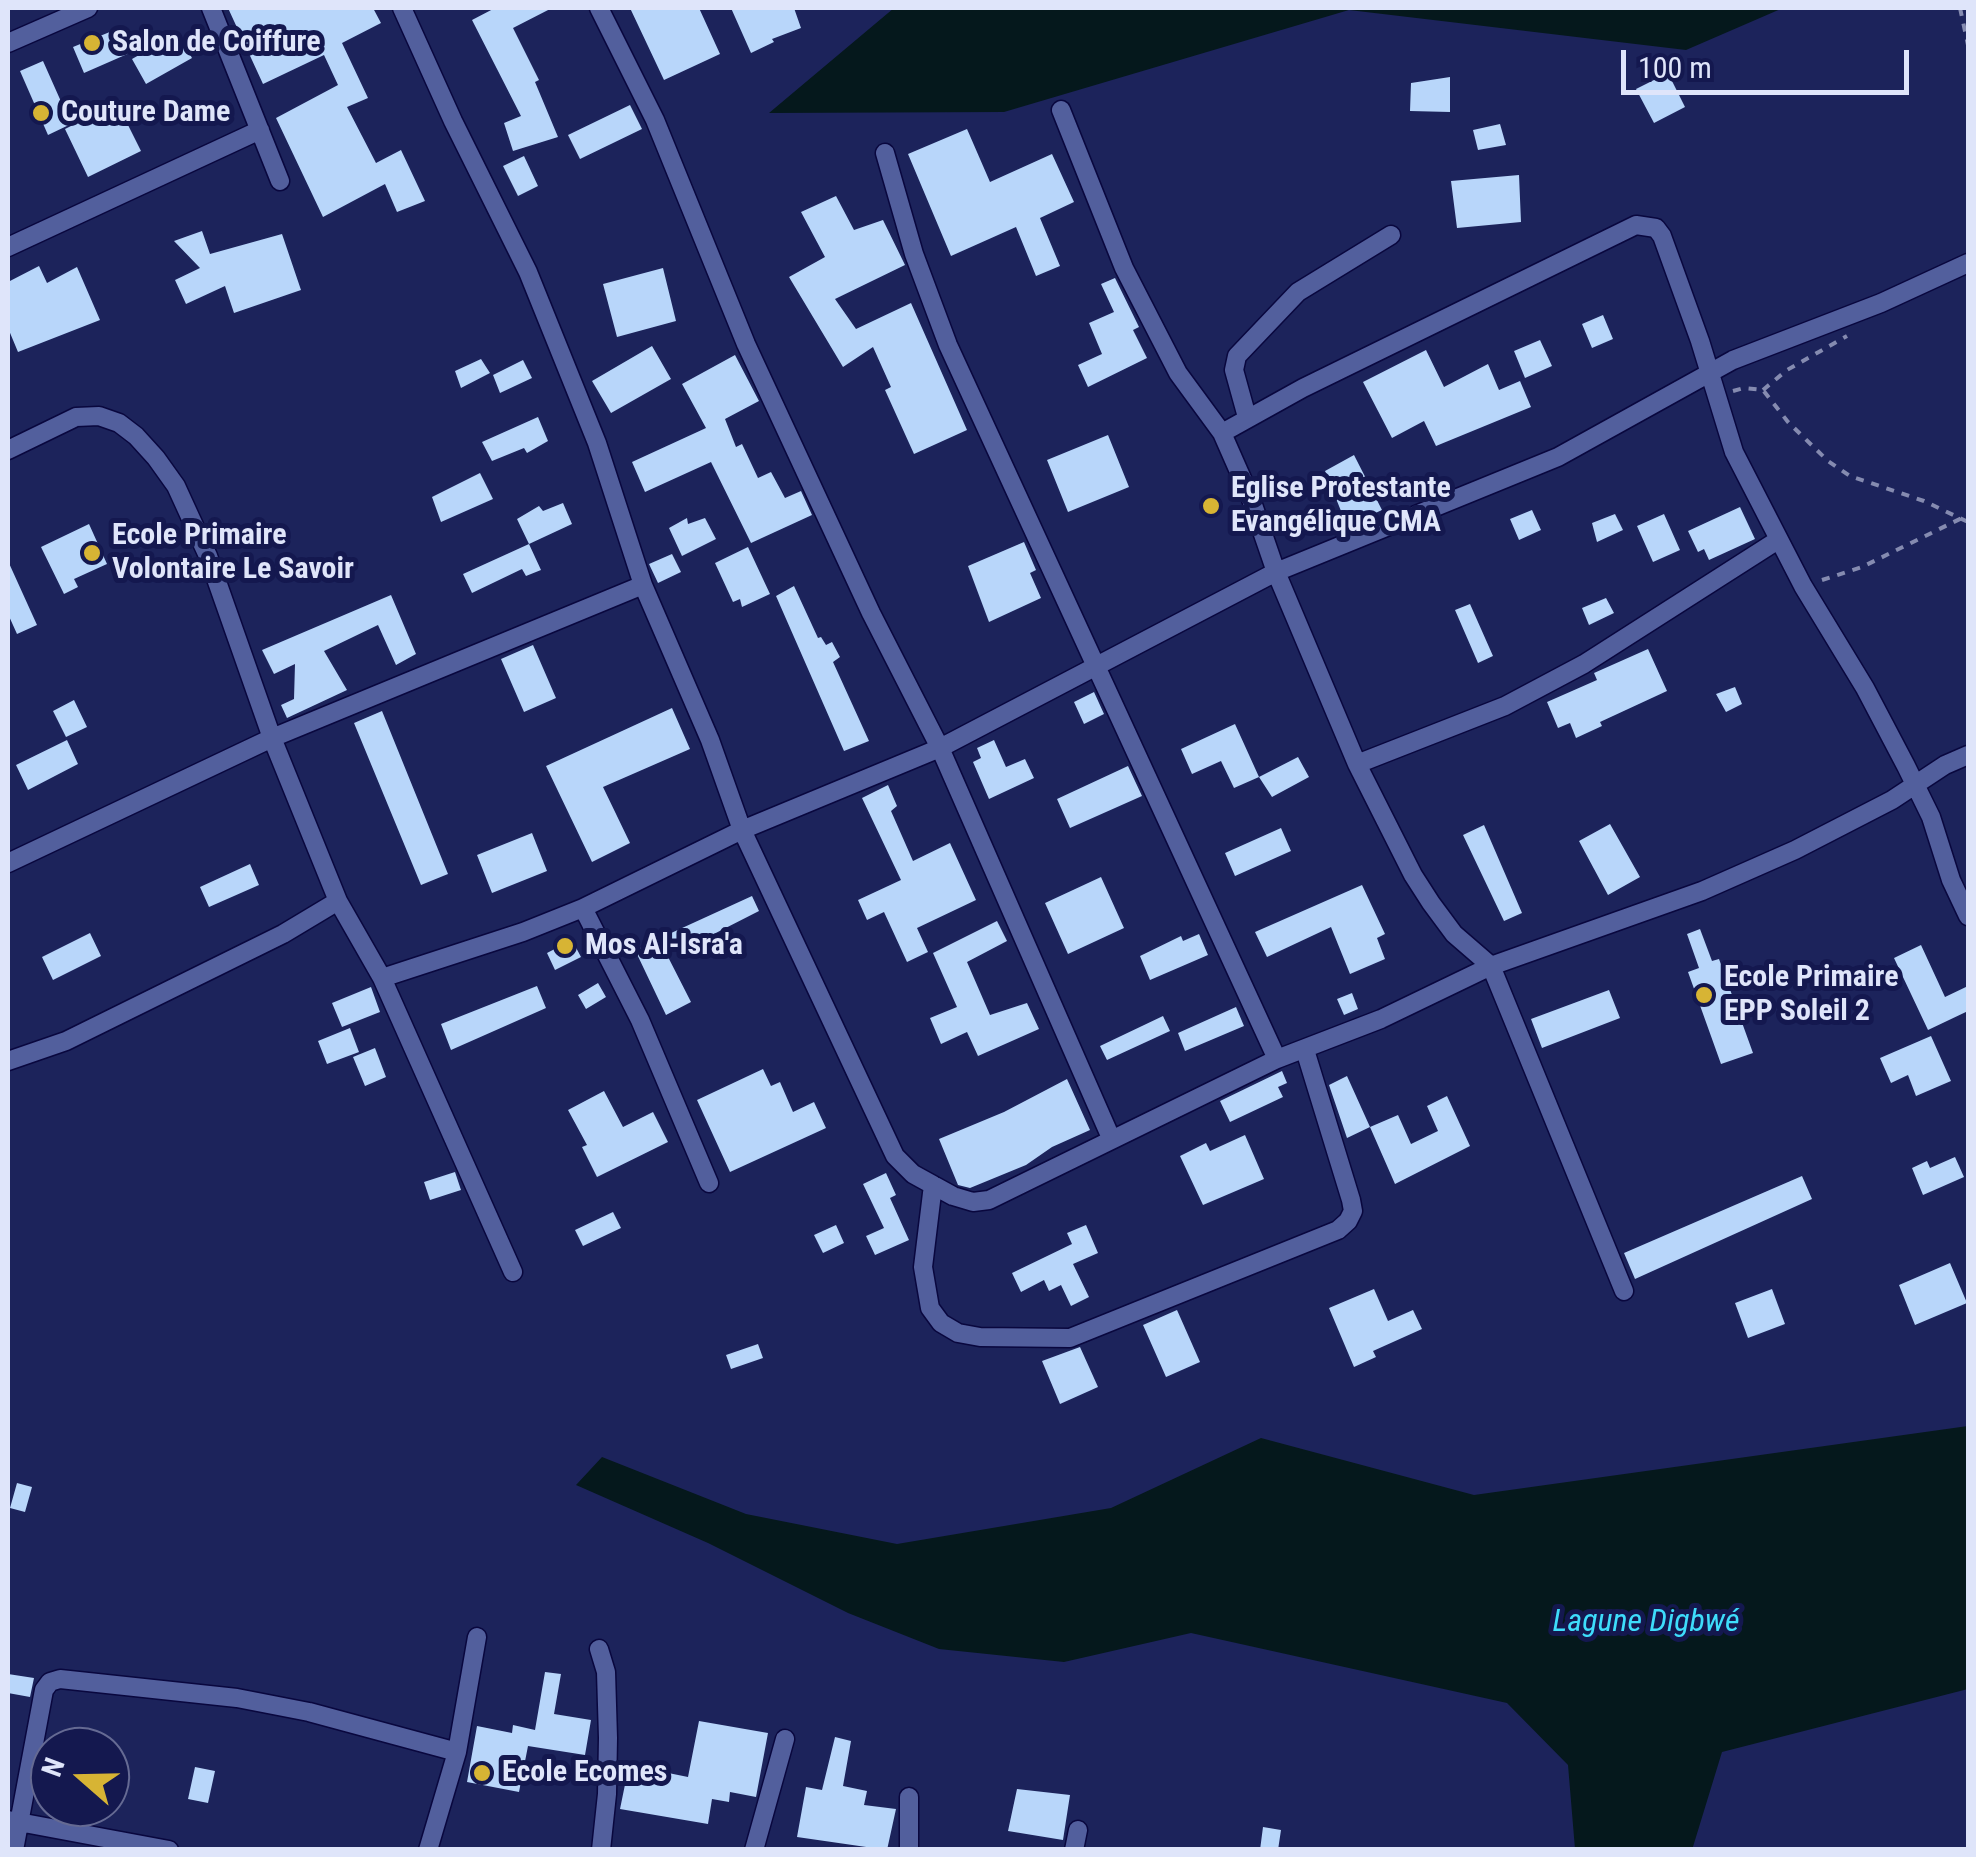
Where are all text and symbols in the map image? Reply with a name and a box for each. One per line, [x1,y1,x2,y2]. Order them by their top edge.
place label: Salon de Coiffure [112,25,321,61]
scale bar [1626,30,1914,92]
marker: Salon de Coiffure [81,32,103,54]
text: 100 m [1638,50,1712,85]
place label: Couture Dame [61,95,230,131]
marker: Couture Dame [30,102,52,124]
place label: Eglise Protestante Evangélique CMA [1231,471,1451,542]
marker: Eglise Protestante Evangélique CMA [1200,495,1222,517]
place label: Ecole Primaire Volontaire Le Savoir [112,518,354,588]
marker: Ecole Primaire Volontaire Le Savoir [81,542,103,564]
place label: Mos Al-Isra'a [585,928,743,964]
marker: Mos Al-Isra'a [554,935,576,957]
place label: Ecole Primaire EPP Soleil 2 [1724,960,1898,1030]
marker: Ecole Primaire EPP Soleil 2 [1693,984,1715,1006]
water label: Lagune Digbwé [1552,1604,1740,1642]
north arrow [30,1727,130,1827]
text: N [35,1754,72,1781]
place label: Ecole Ecomes [502,1755,667,1791]
marker: Ecole Ecomes [471,1762,493,1784]

